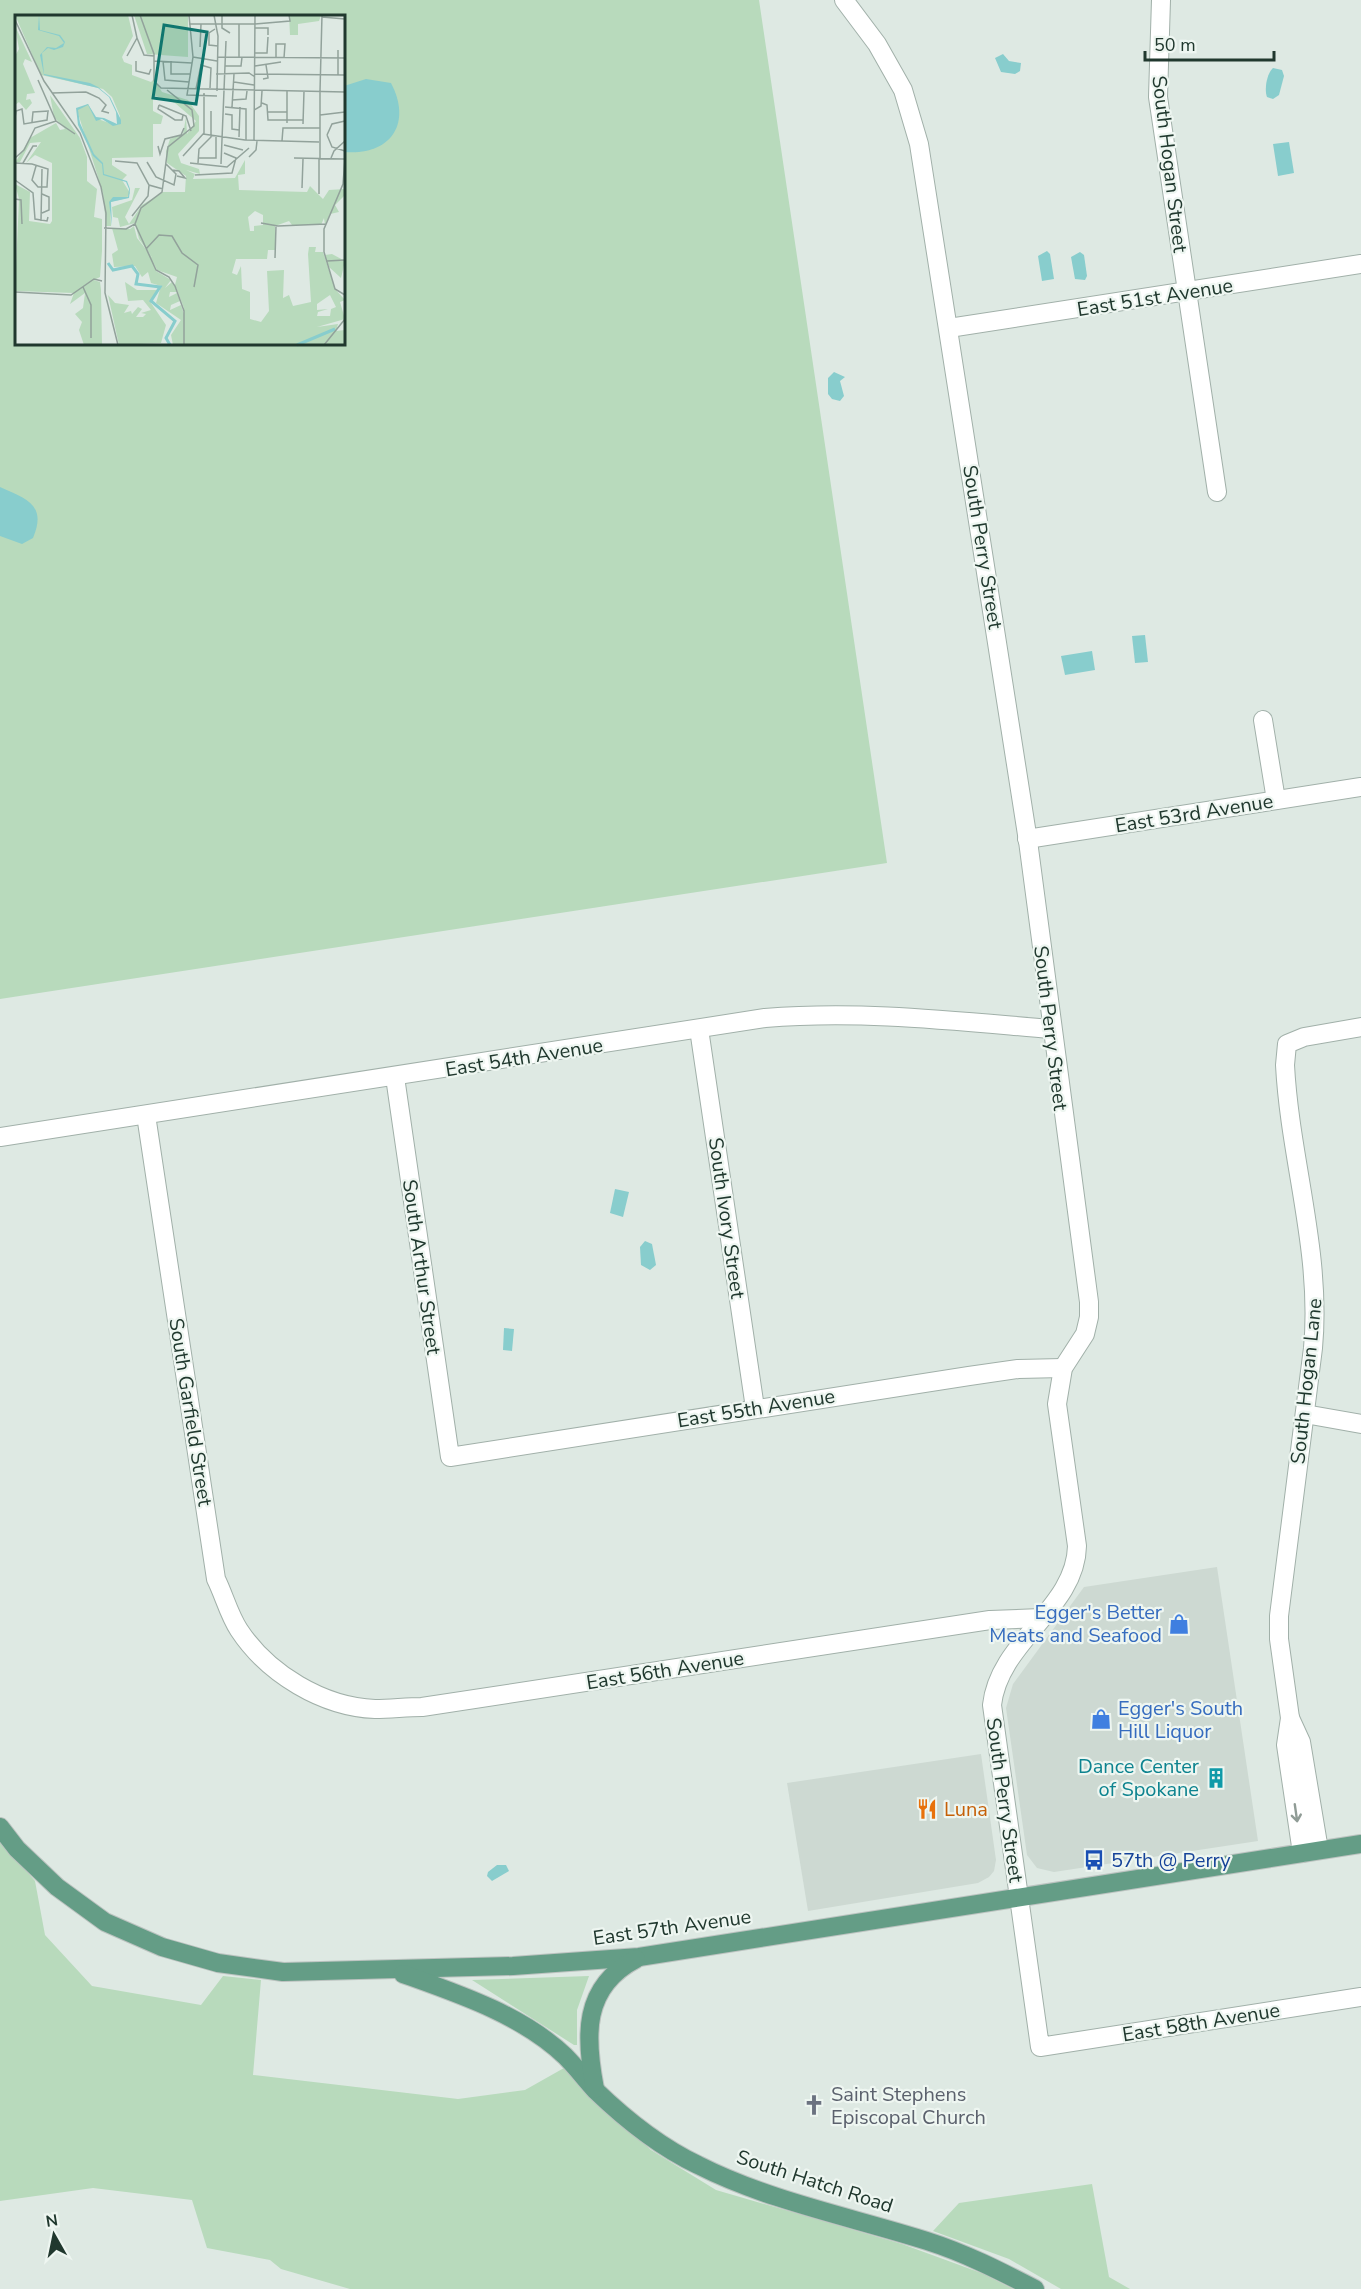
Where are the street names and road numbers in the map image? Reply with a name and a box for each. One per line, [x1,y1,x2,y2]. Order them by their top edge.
street label: South Hogan Street [1145,74,1194,255]
street label: East 51st Avenue [1075,272,1235,323]
street label: South Perry Street [956,463,1009,632]
street label: East 53rd Avenue [1113,788,1275,839]
street label: South Perry Street [1027,944,1074,1113]
street label: East 54th Avenue [443,1032,605,1083]
street label: South Ivory Street [702,1136,751,1301]
street label: South Arthur Street [396,1178,447,1358]
street label: South Hogan Lane [1284,1297,1329,1465]
street label: South Garfield Street [162,1316,219,1509]
street label: East 55th Avenue [675,1383,837,1434]
street label: East 56th Avenue [584,1645,746,1696]
street label: South Perry Street [980,1716,1030,1885]
street label: East 57th Avenue [591,1903,753,1952]
street label: East 58th Avenue [1120,1997,1282,2048]
street label: South Hatch Road [733,2143,897,2220]

